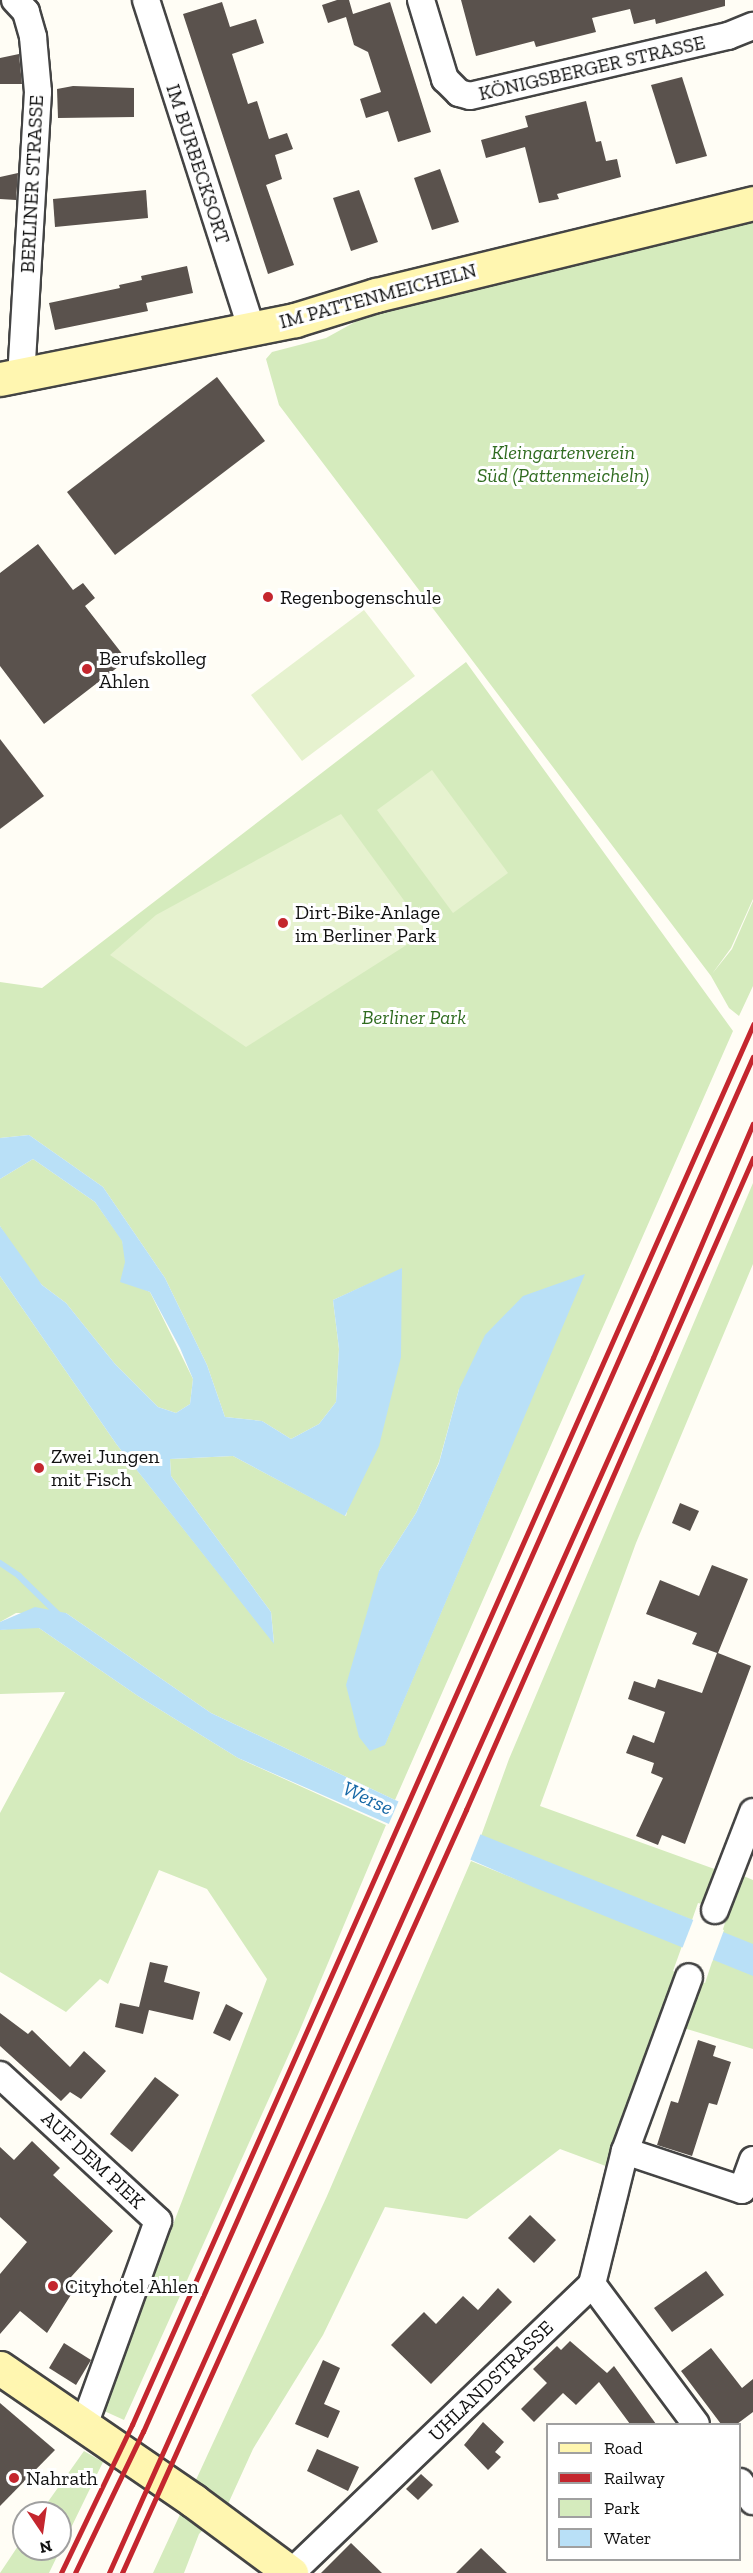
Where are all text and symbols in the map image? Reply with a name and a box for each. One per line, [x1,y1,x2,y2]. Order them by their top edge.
street label: KÖNIGSBERGER STRASSE [476,30,708,106]
street label: IM BURBECKSORT [161,81,235,247]
street label: BERLINER STRASSE [15,94,49,274]
street label: IM PATTENMEICHELN [277,258,479,334]
park label: Kleingartenverein Süd (Pattenmeicheln) [477,440,649,487]
place label: Regenbogenschule [280,585,441,609]
marker: Regenbogenschule [261,590,275,604]
place label: Berufskolleg Ahlen [99,646,207,693]
marker: Berufskolleg Ahlen [80,662,94,676]
place label: Dirt-Bike-Anlage im Berliner Park [295,900,440,947]
marker: Dirt-Bike-Anlage im Berliner Park [276,916,290,930]
park label: Berliner Park [362,1005,466,1029]
place label: Zwei Jungen mit Fisch [51,1444,160,1491]
marker: Zwei Jungen mit Fisch [32,1461,46,1475]
water label: Werse [339,1775,397,1821]
street label: AUF DEM PIEK [36,2106,150,2214]
place label: Cityhotel Ahlen [65,2274,199,2298]
marker: Cityhotel Ahlen [46,2279,60,2293]
street label: UHLANDSTRASSE [424,2316,558,2446]
legend [546,2423,741,2561]
text: Road [604,2437,643,2459]
place label: Nahrath [26,2466,98,2490]
text: Railway [604,2467,665,2489]
marker: Nahrath [7,2471,21,2485]
text: Park [604,2497,640,2519]
north arrow [12,2501,72,2561]
text: Water [604,2527,651,2549]
text: N [38,2536,54,2558]

